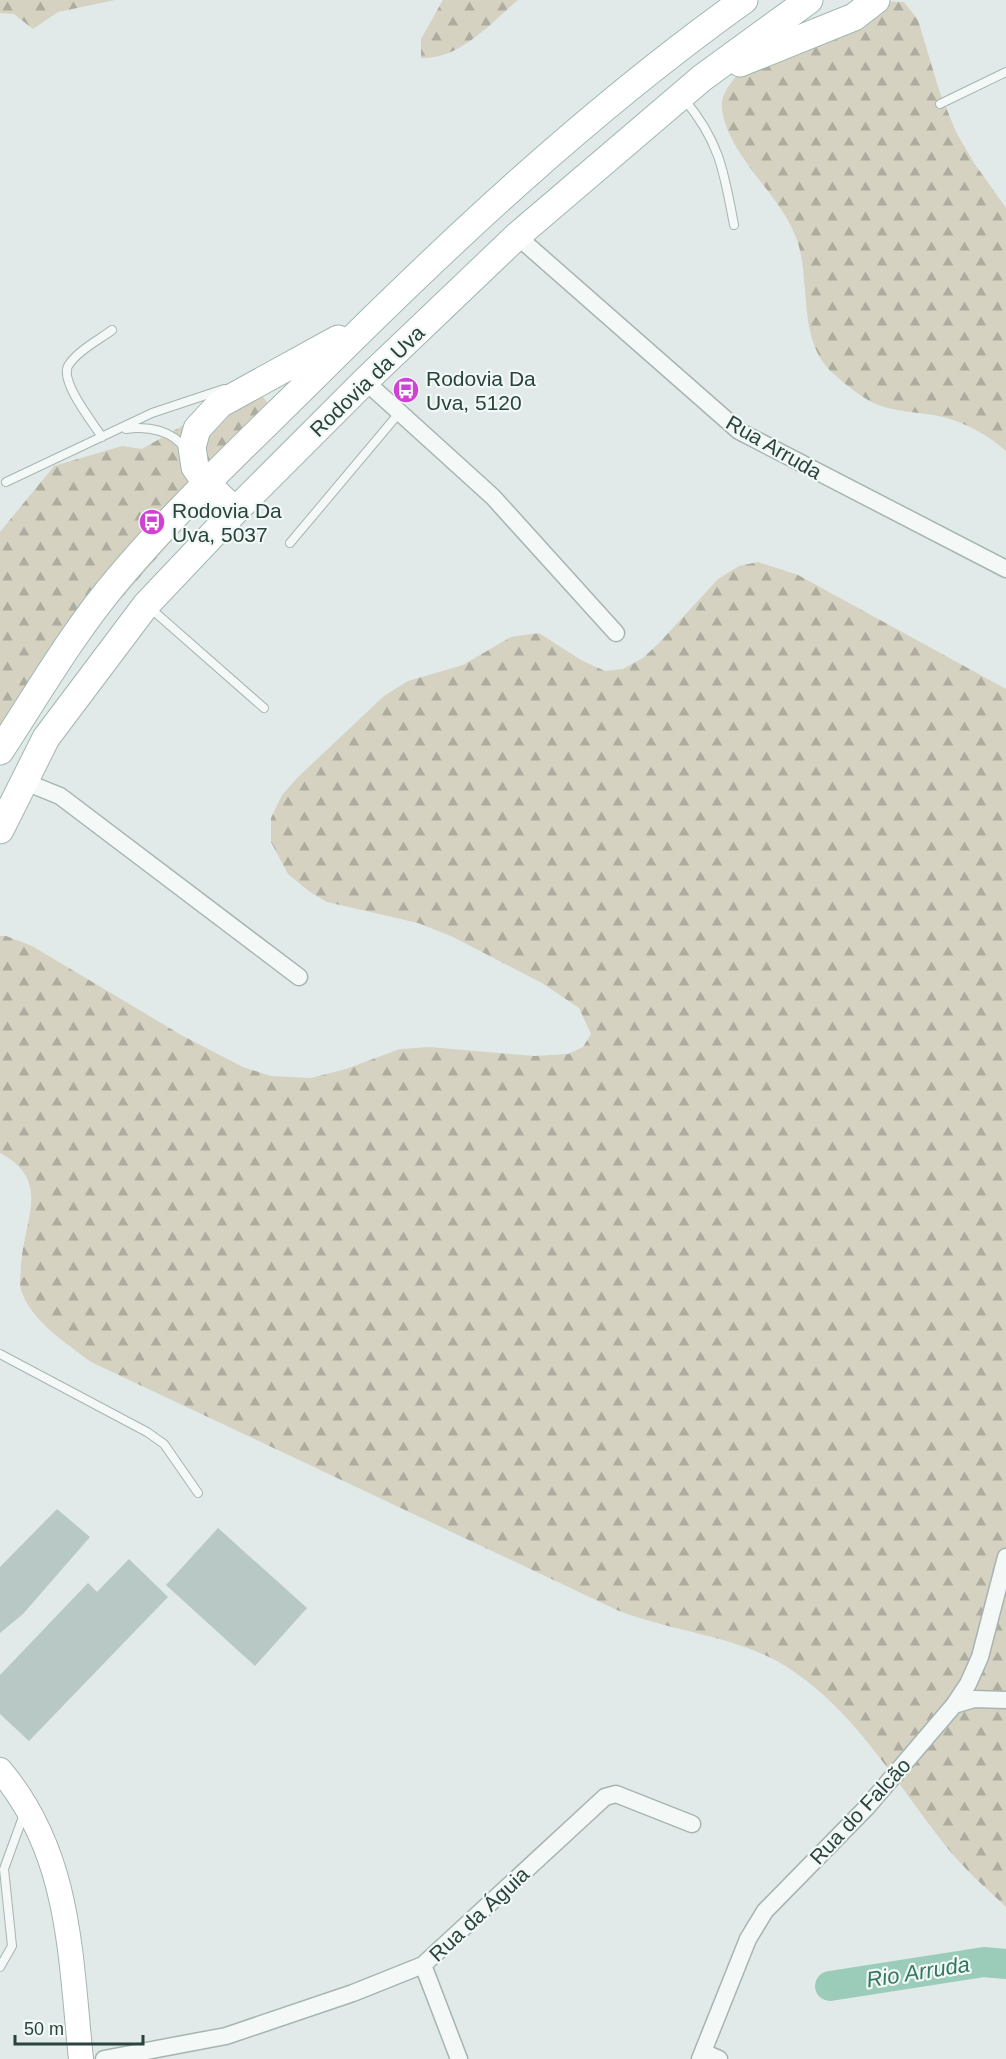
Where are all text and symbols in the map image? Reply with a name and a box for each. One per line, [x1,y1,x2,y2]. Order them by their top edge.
street label: Rodovia da Uva [305,321,429,441]
place label: Rodovia Da Uva, 5120 [426,367,536,414]
bus stop icon: Rodovia Da Uva, 5120 [391,375,421,405]
street label: Rua Arruda [722,410,826,484]
place label: Rodovia Da Uva, 5037 [172,499,282,546]
bus stop icon: Rodovia Da Uva, 5037 [137,507,167,537]
street label: Rua do Falcão [805,1753,915,1869]
street label: Rua da Águia [425,1862,534,1966]
water label: Rio Arruda [865,1951,971,1993]
scale bar [15,2008,142,2046]
text: 50 m [24,2019,64,2039]

